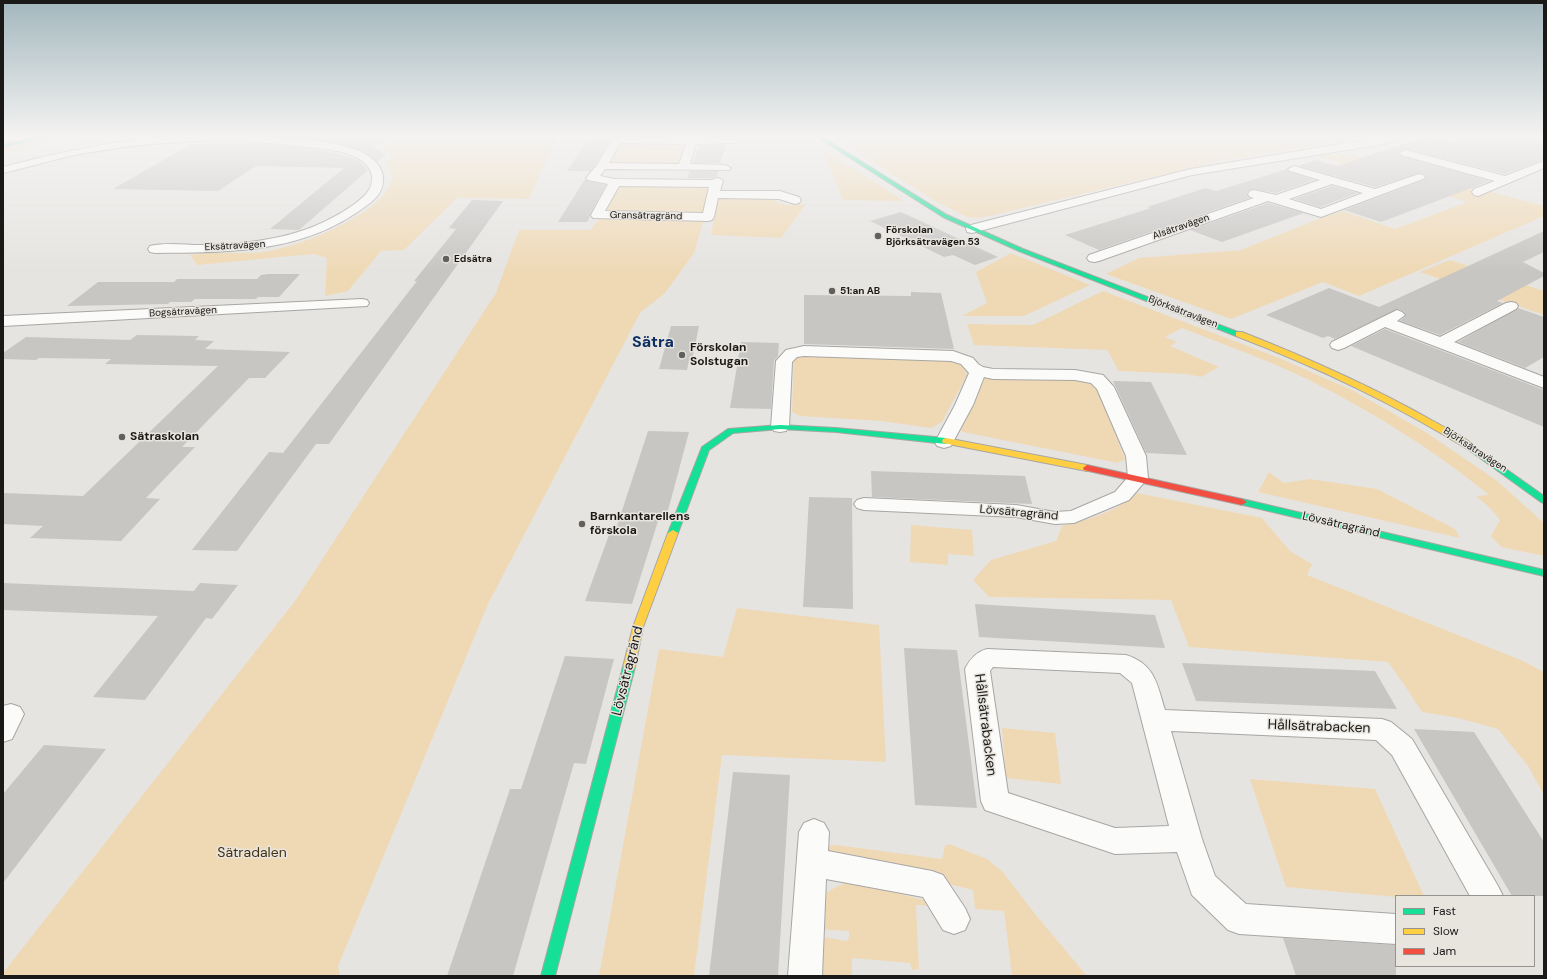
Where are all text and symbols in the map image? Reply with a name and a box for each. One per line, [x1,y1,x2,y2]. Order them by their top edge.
street label: Gransätragränd [610,209,682,223]
street label: Alsätravägen [1151,212,1211,242]
place label: Förskolan Björksätravägen 53 [886,224,980,248]
marker: Förskolan Björksätravägen 53 [873,231,883,241]
street label: Eksätravägen [204,238,266,254]
place label: Edsätra [454,253,492,265]
marker: Edsätra [441,254,451,264]
place label: 51:an AB [840,285,880,297]
marker: 51:an AB [827,286,837,296]
street label: Björksätravägen [1147,293,1219,331]
street label: Bogsätravägen [149,304,217,320]
district label: Sätra [632,333,674,353]
place label: Förskolan Solstugan [690,341,748,369]
marker: Förskolan Solstugan [677,350,687,360]
street label: Björksätravägen [1441,425,1509,475]
place label: Sätraskolan [130,430,199,444]
marker: Sätraskolan [117,432,127,442]
street label: Lövsätragränd [979,502,1059,524]
street label: Lövsätragränd [1301,509,1381,541]
place label: Barnkantarellens förskola [590,510,690,538]
marker: Barnkantarellens förskola [577,519,587,529]
street label: Lövsätragränd [609,624,647,718]
street label: Hållsätrabacken [970,673,1000,777]
street label: Hållsätrabacken [1267,717,1371,737]
park label: Sätradalen [217,845,287,861]
legend [1395,895,1535,967]
text: Fast [1433,903,1456,919]
text: Slow [1433,923,1459,939]
text: Jam [1433,943,1456,959]

